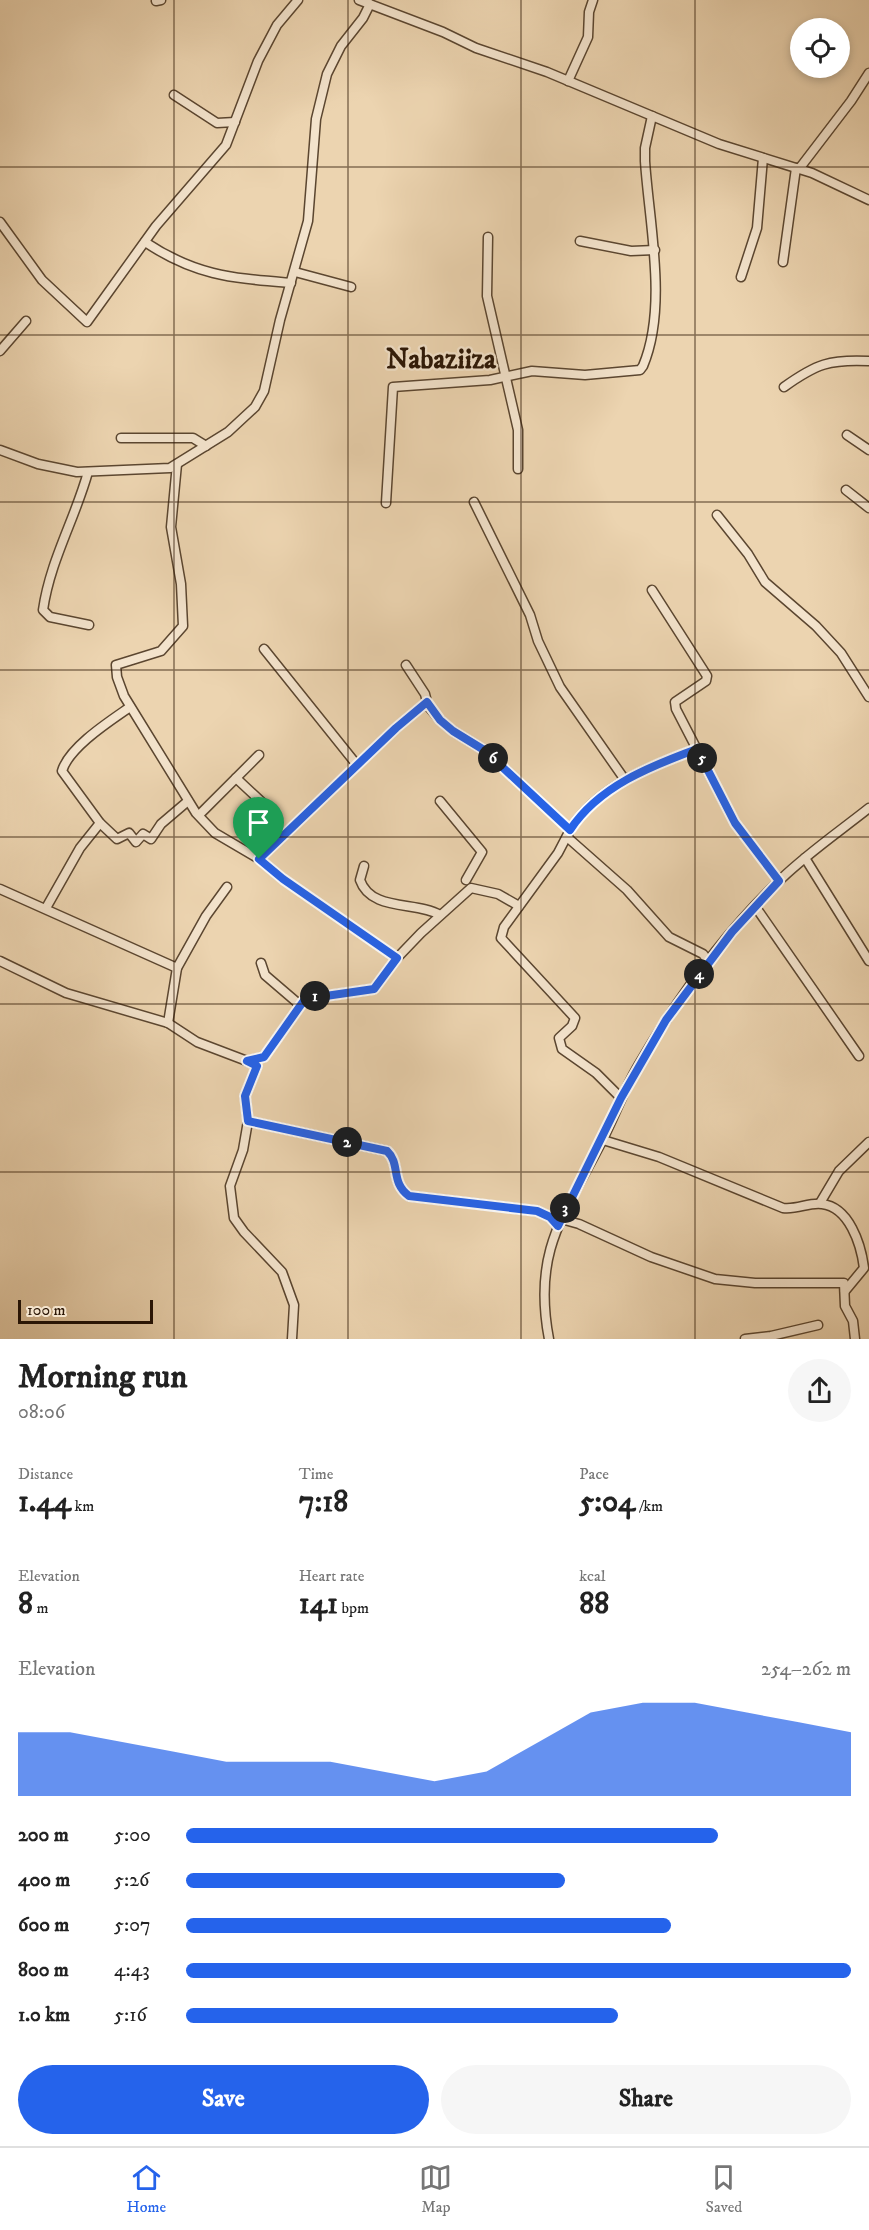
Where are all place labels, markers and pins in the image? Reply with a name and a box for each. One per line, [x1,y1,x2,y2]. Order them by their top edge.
pin: 6 [478,743,508,773]
pin: 5 [687,743,717,773]
pin [233,797,284,859]
pin: 4 [684,959,714,989]
pin: 1 [300,981,330,1011]
pin: 2 [332,1127,362,1157]
pin: 3 [550,1193,580,1223]

